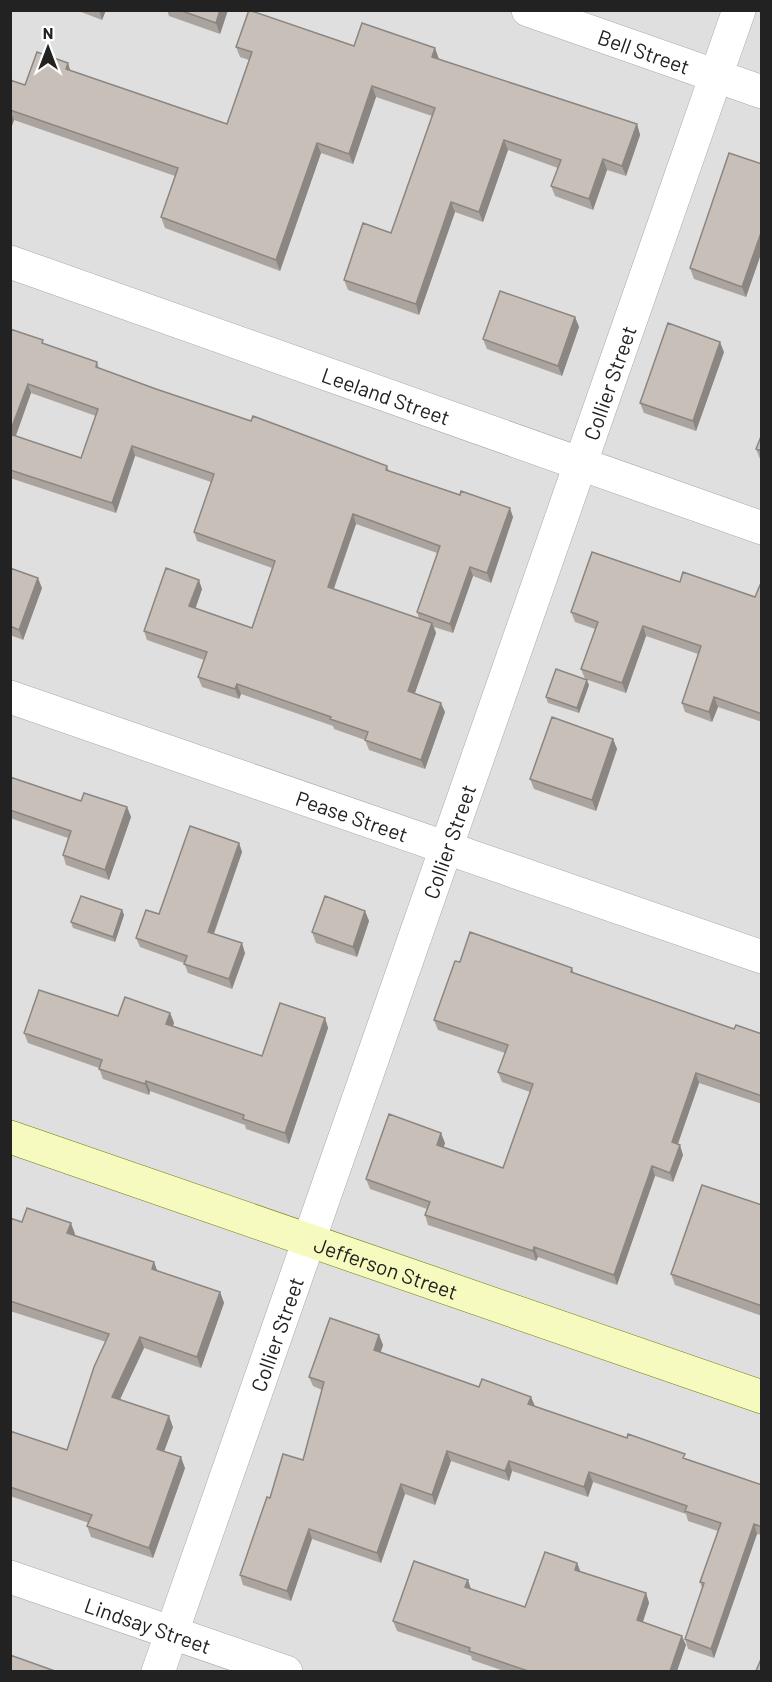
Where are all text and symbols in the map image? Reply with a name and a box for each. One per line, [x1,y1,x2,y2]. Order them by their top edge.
north arrow [18,18,78,78]
text: N [43,23,53,42]
street label: Bell Street [595,23,693,78]
street label: Collier Street [577,322,640,443]
street label: Leeland Street [319,361,454,429]
street label: Collier Street [417,781,480,902]
street label: Pease Street [293,784,411,846]
street label: Jefferson Street [311,1231,461,1303]
street label: Collier Street [245,1273,308,1395]
street label: Lindsay Street [82,1591,214,1658]

